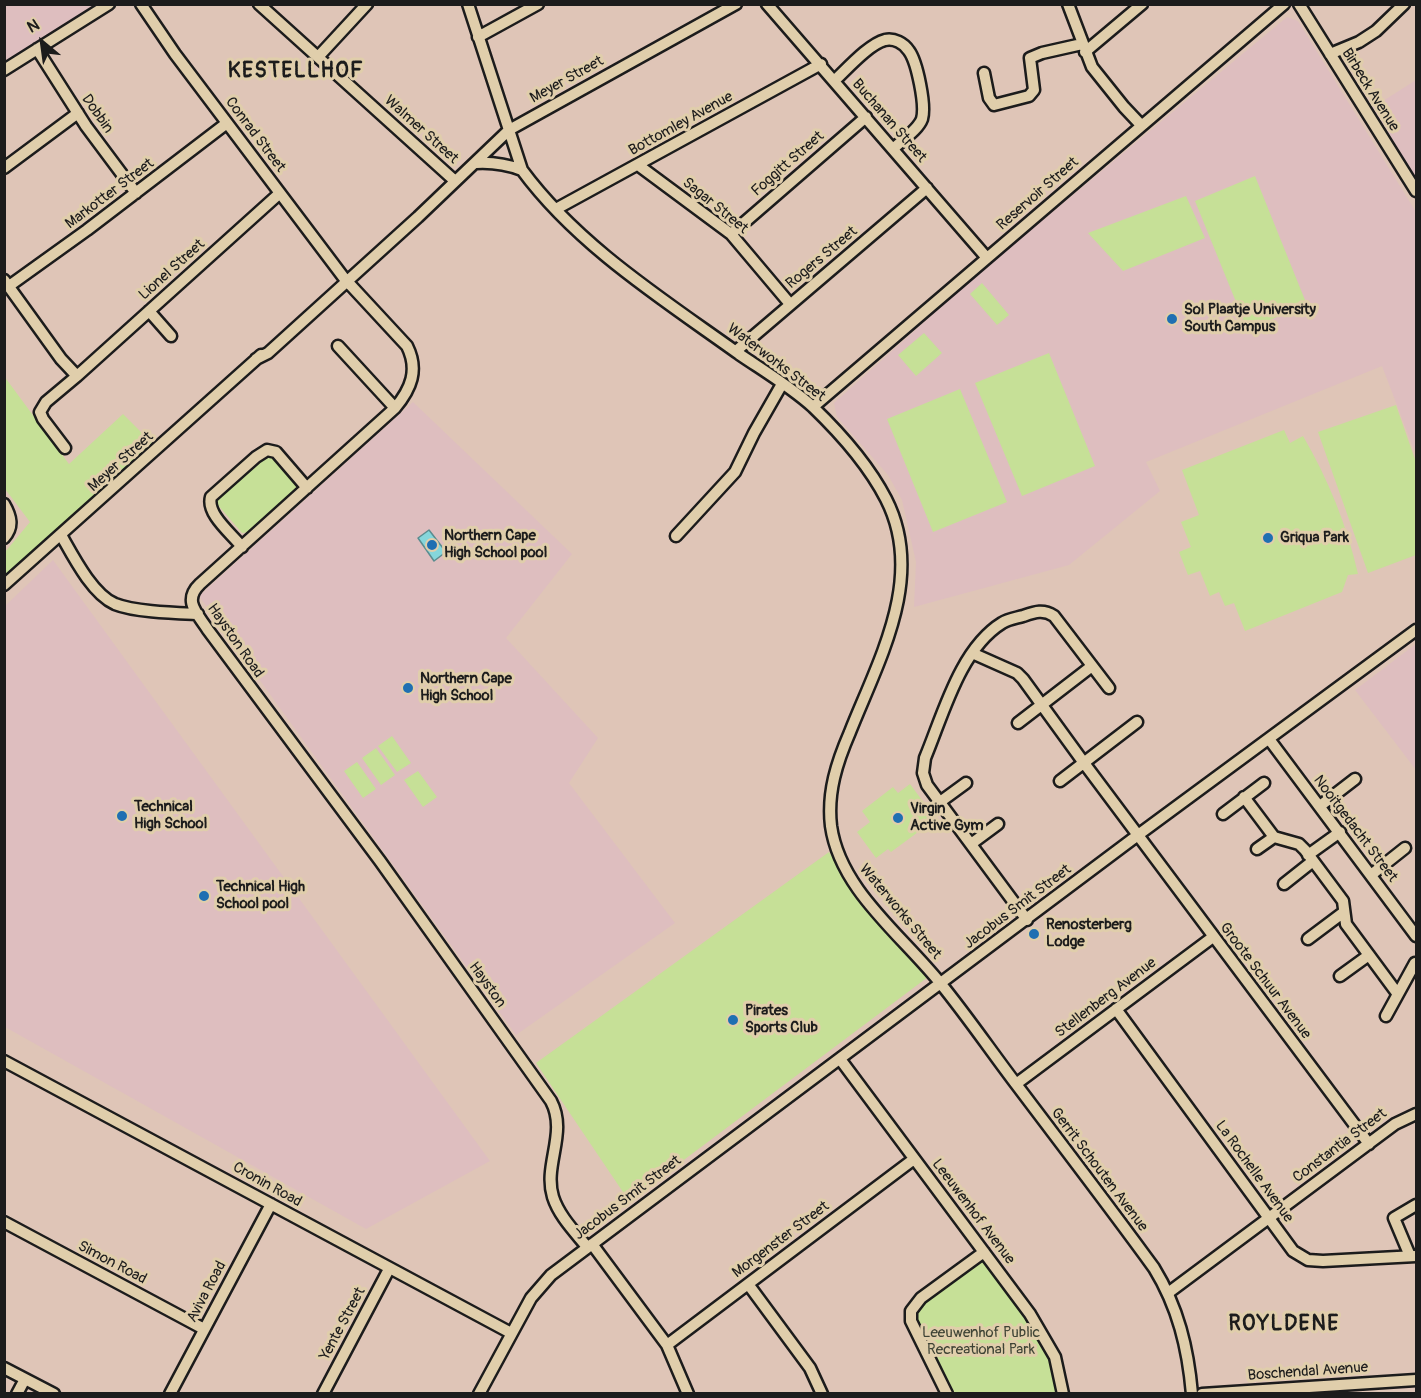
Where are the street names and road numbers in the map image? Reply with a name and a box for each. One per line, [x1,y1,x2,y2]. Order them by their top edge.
street label: Birbeck Avenue [1337,45,1403,135]
street label: Meyer Street [527,52,607,108]
street label: Buchanan Street [848,76,930,166]
street label: Bottomley Avenue [626,88,736,160]
street label: Dobbin [77,91,117,137]
street label: Walmer Street [380,92,462,168]
street label: Conrad Street [221,94,289,176]
street label: Foggitt Street [748,128,828,200]
street label: Reservoir Street [993,154,1083,234]
street label: Markotter Street [62,155,158,233]
street label: Sagar Street [678,174,752,238]
street label: Rogers Street [783,223,861,293]
street label: Lionel Street [135,236,209,304]
street label: Waterworks Street [723,320,829,406]
street label: Meyer Street [85,428,157,496]
street label: Hayston Road [203,600,267,682]
street label: Nooitgedacht Street [1309,772,1401,886]
street label: Waterworks Street [855,861,945,963]
street label: Jacobus Smit Street [961,861,1075,953]
street label: Groote Schuur Avenue [1215,919,1315,1043]
street label: Stellenberg Avenue [1052,954,1160,1042]
street label: Hayston [464,959,510,1011]
street label: Gerrit Schouten Avenue [1047,1105,1151,1235]
street label: Constantia Street [1290,1105,1390,1187]
street label: La Rochelle Avenue [1211,1118,1297,1226]
street label: Jacobus Smit Street [571,1152,685,1244]
street label: Leeuwenhof Avenue [928,1156,1018,1268]
street label: Cronin Road [229,1159,305,1211]
street label: Morgenster Street [729,1198,833,1282]
street label: Simon Road [75,1237,149,1289]
street label: Aviva Road [183,1258,231,1326]
street label: Yente Street [316,1285,370,1363]
street label: Boschendal Avenue [1247,1359,1369,1385]

